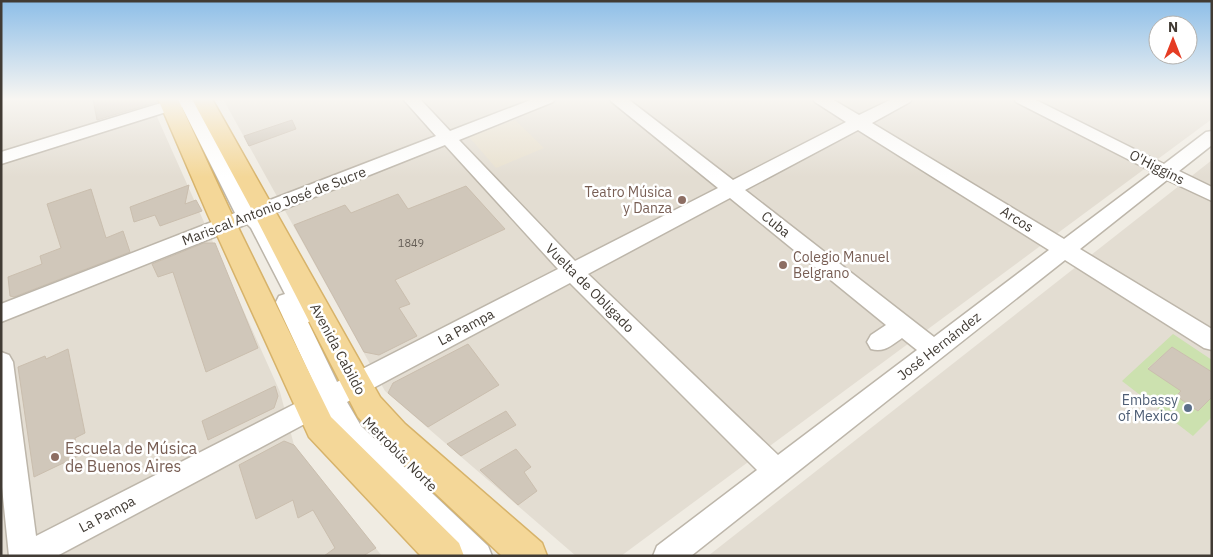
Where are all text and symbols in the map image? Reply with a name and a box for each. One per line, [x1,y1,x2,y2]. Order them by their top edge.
north arrow [1148,15,1198,65]
text: N [1168,18,1178,36]
street label: O'Higgins [1126,145,1188,189]
street label: Mariscal Antonio José de Sucre [179,162,369,250]
place label: Teatro Música y Danza [584,183,673,217]
marker: Teatro Música y Danza [676,194,688,206]
street label: Arcos [997,202,1037,236]
street label: Cuba [758,207,795,241]
house number: 1849 [398,236,424,250]
street label: Vuelta de Obligado [542,240,638,336]
place label: Colegio Manuel Belgrano [793,248,889,282]
marker: Colegio Manuel Belgrano [777,259,789,271]
street label: Avenida Cabildo [306,300,370,398]
street label: La Pampa [435,304,498,349]
street label: José Hernández [894,307,985,384]
place label: Embassy of Mexico [1118,391,1178,425]
marker: Embassy of Mexico [1182,402,1194,414]
street label: Metrobús Norte [359,413,441,495]
place label: Escuela de Música de Buenos Aires [65,438,197,476]
marker: Escuela de Música de Buenos Aires [49,451,61,463]
street label: La Pampa [76,491,139,536]

